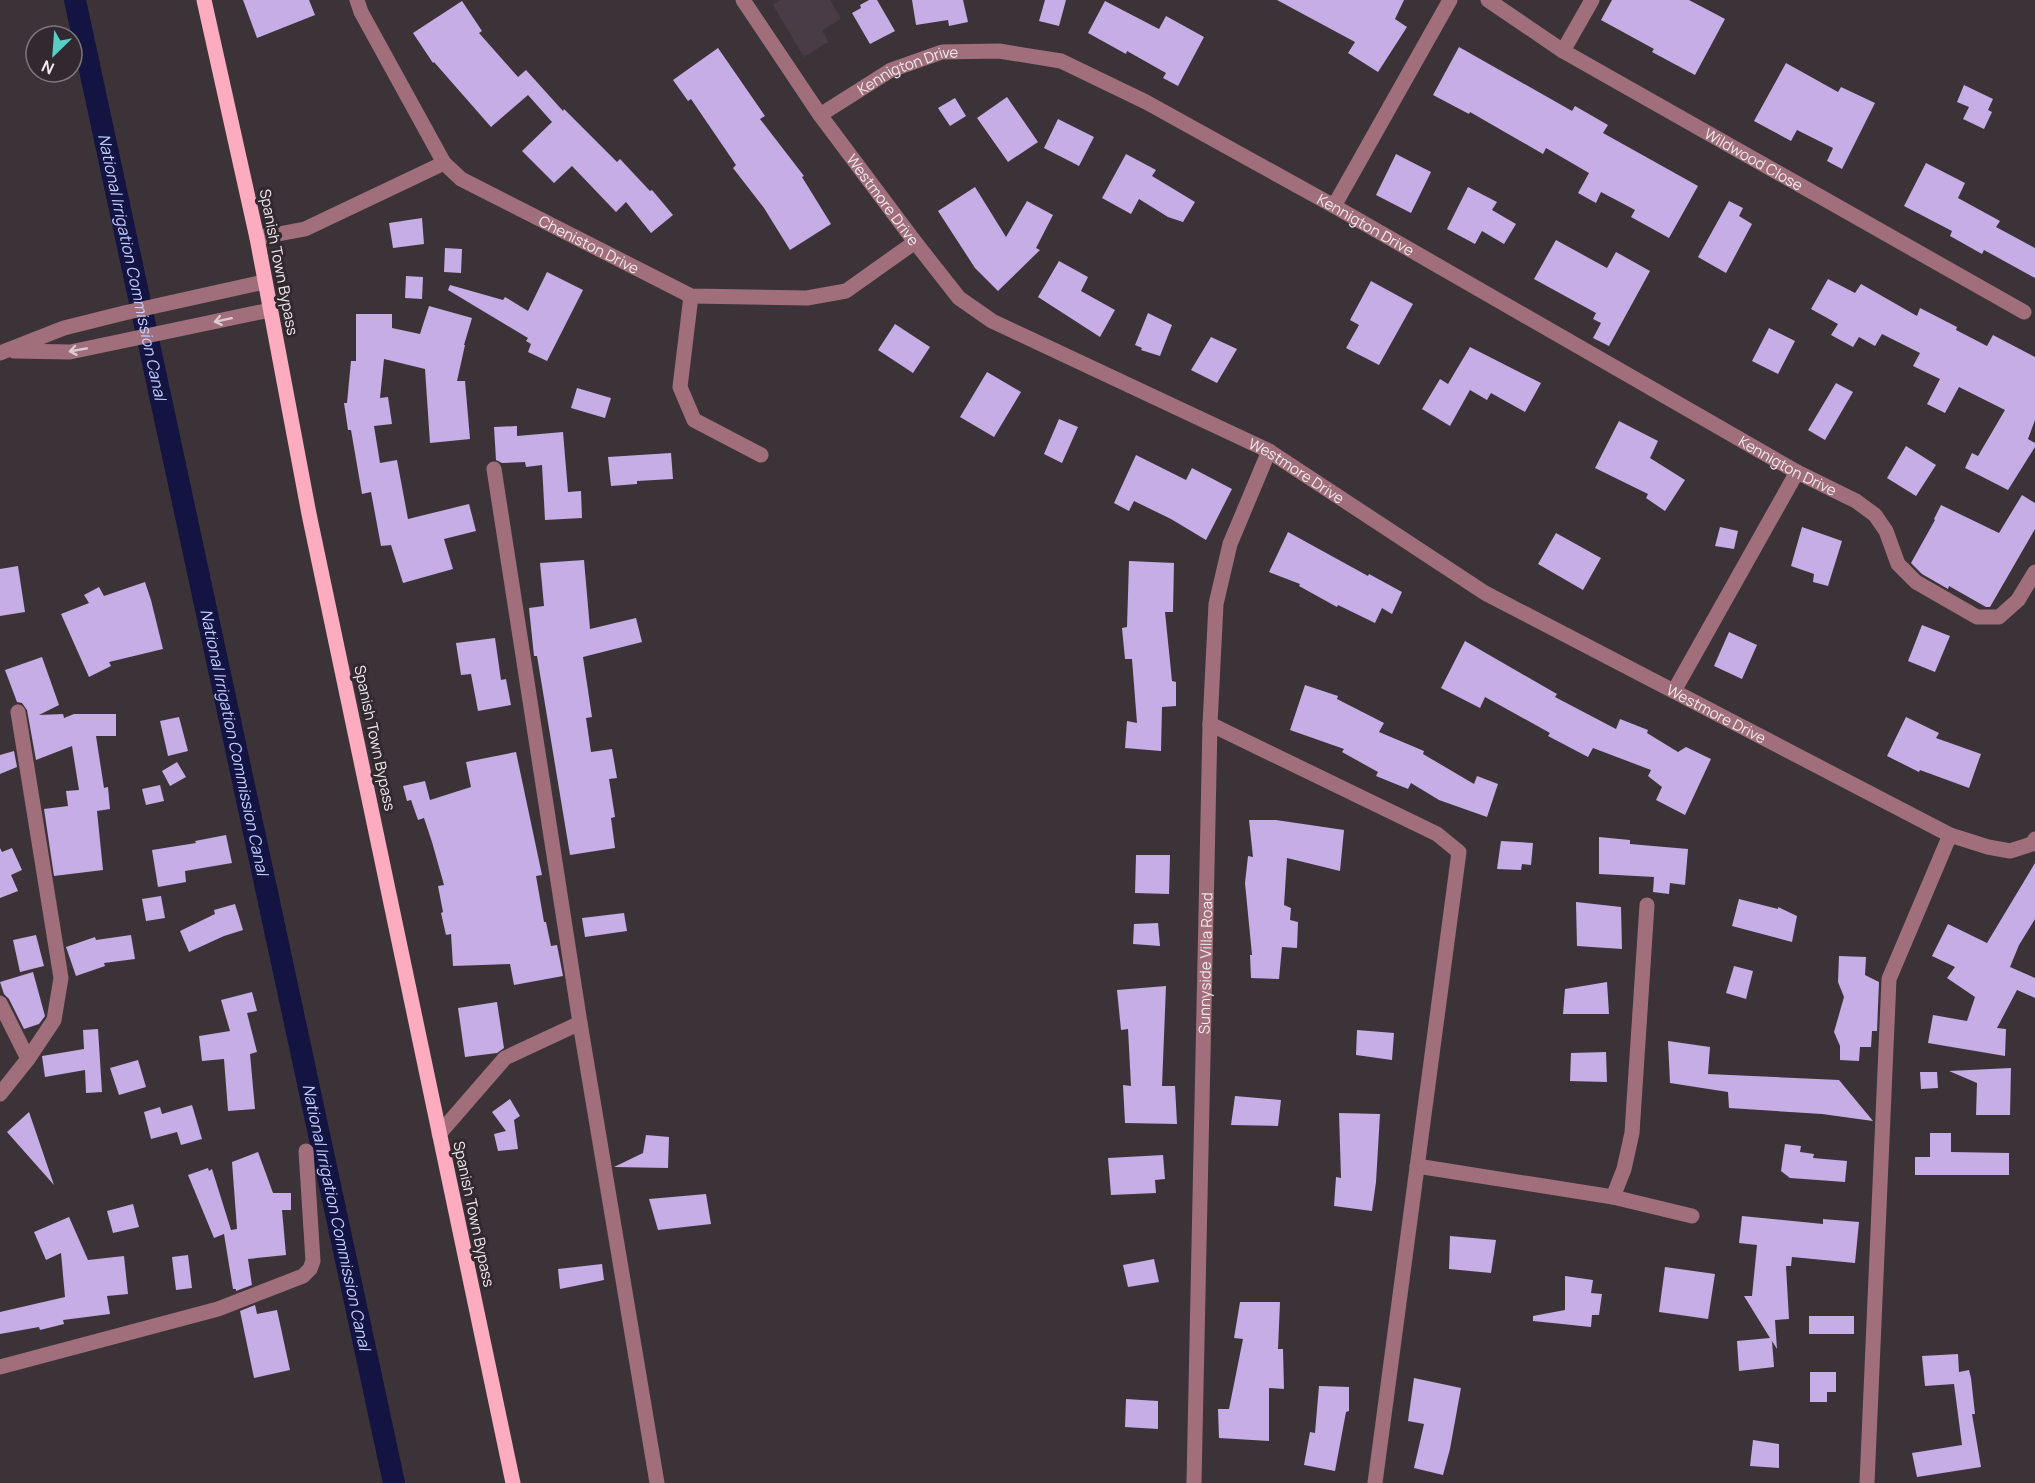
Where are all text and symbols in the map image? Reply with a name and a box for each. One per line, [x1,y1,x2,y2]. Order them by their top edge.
north arrow [24,24,84,84]
street label: Kennigton Drive [853,41,959,99]
text: N [38,55,58,80]
street label: Wildwood Close [1701,123,1807,195]
water label: National Irrigation Commission Canal [93,132,172,404]
street label: Westmore Drive [842,149,925,250]
street label: Spanish Town Bypass [255,187,303,337]
street label: Kennigton Drive [1314,188,1419,261]
street label: Cheniston Drive [535,210,643,279]
one-way arrow [214,314,233,326]
one-way arrow [68,345,88,356]
street label: Kennigton Drive [1735,430,1841,501]
street label: Westmore Drive [1245,432,1349,508]
water label: National Irrigation Commission Canal [195,607,274,879]
street label: Spanish Town Bypass [349,663,401,813]
street label: Westmore Drive [1663,679,1770,748]
street label: Sunnyside Villa Road [1193,892,1217,1034]
water label: National Irrigation Commission Canal [297,1082,377,1354]
street label: Spanish Town Bypass [448,1139,500,1289]

